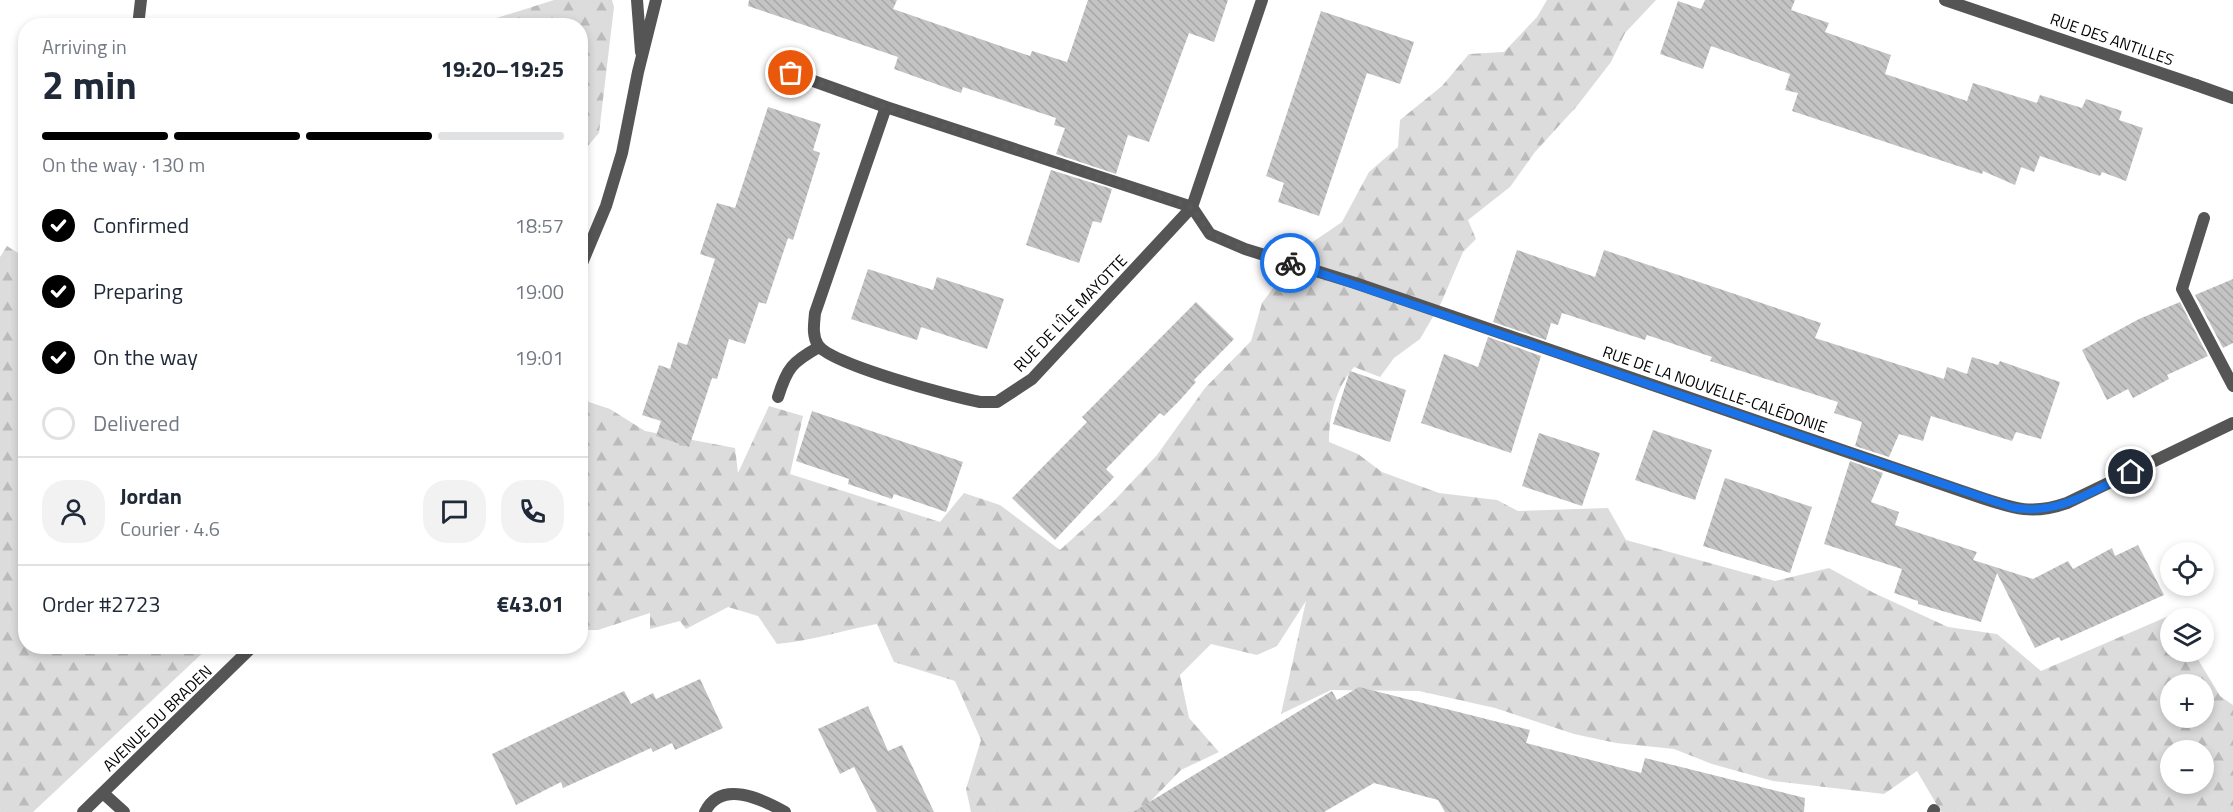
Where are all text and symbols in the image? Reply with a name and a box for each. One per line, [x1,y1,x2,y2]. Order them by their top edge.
street label: RUE DES ANTILLES [2047,7,2177,71]
text: Arriving in [42,31,127,62]
pin [765,47,816,98]
text: 19:20–19:25 [441,52,564,86]
text: 2 min [42,55,137,114]
icon: bag [774,56,807,89]
text: On the way · 130 m [42,149,205,180]
text: Confirmed [93,208,189,242]
icon: check [42,209,75,242]
text: 18:57 [515,210,564,241]
courier [1260,233,1320,293]
icon: bike [1274,247,1307,280]
street label: RUE DE L'ÎLE MAYOTTE [1008,249,1133,377]
text: Preparing [93,274,183,308]
icon: check [42,275,75,308]
text: 19:00 [515,276,564,307]
street label: RUE DE LA NOUVELLE-CALÉDONIE [1600,339,1831,439]
text: On the way [93,340,198,374]
icon: check [42,341,75,374]
text: 19:01 [515,342,564,373]
text: Delivered [93,406,180,440]
pin [2105,446,2156,497]
icon: home [2114,455,2147,488]
text: Jordan [120,479,182,513]
button: person [42,480,105,543]
button: chat [423,480,486,543]
button: phone [501,480,564,543]
text: Courier · 4.6 [120,513,220,544]
map controls [2160,542,2214,794]
button: locate [2160,542,2214,596]
text: Order #2723 [42,587,161,621]
text: €43.01 [497,587,564,621]
button: layers [2160,608,2214,662]
street label: AVENUE DU BRADEN [97,659,217,777]
button: + [2160,674,2214,728]
button: − [2160,740,2214,794]

